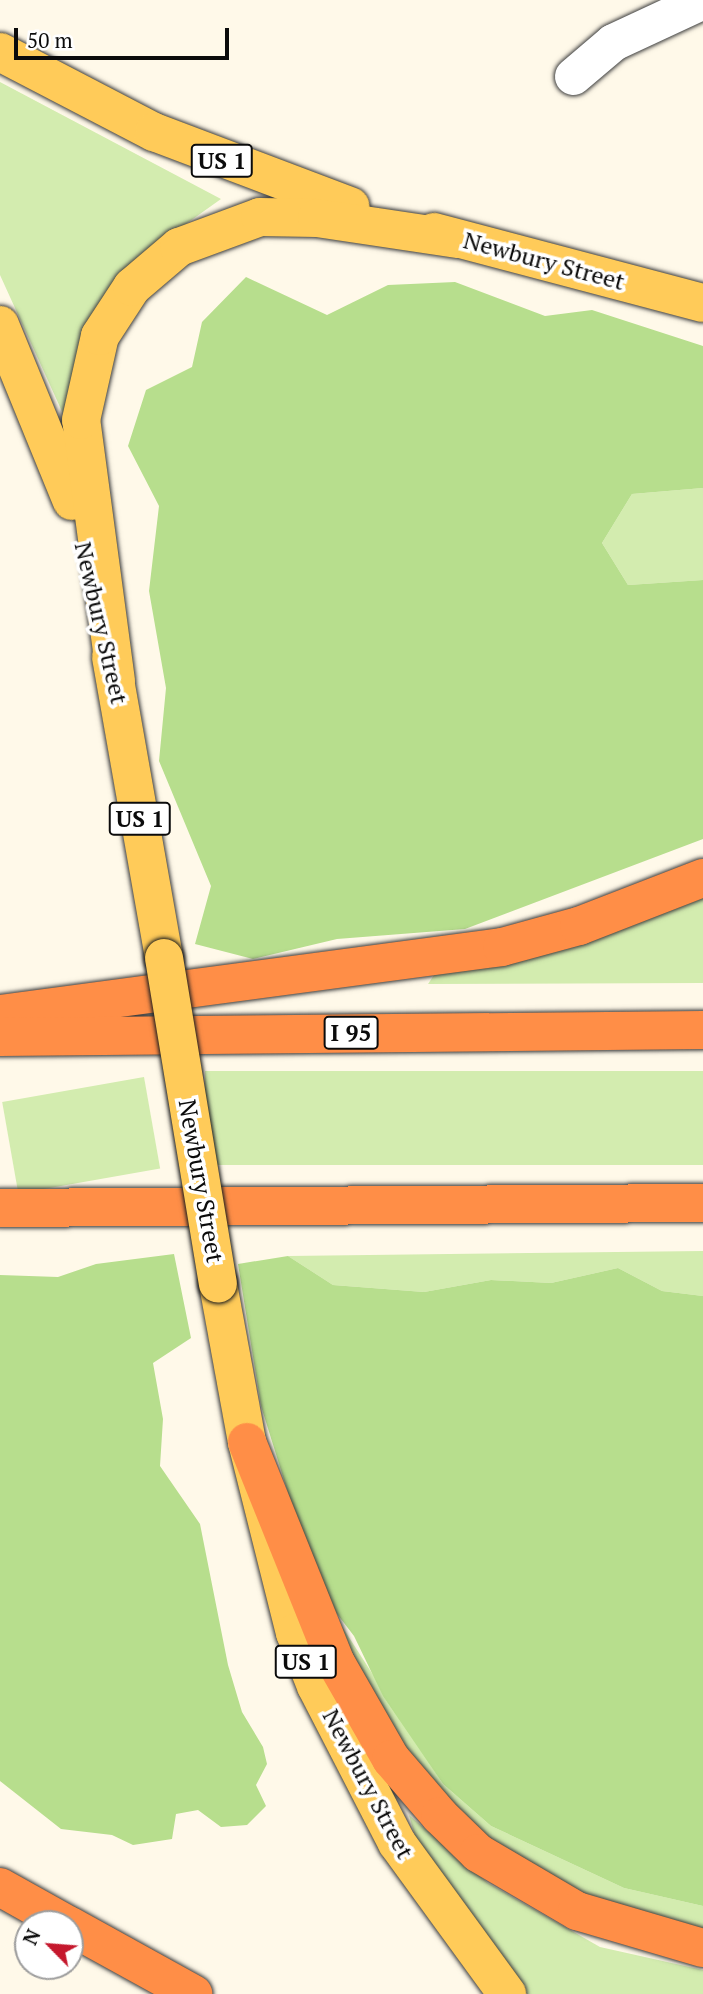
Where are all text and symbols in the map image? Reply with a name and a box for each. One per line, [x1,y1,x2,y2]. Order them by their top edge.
scale bar [18,14,233,58]
text: 50 m [27,26,73,54]
road number: US 1 [190,142,254,180]
street label: Newbury Street [460,226,628,296]
street label: Newbury Street [68,539,134,707]
road number: US 1 [108,800,172,838]
road number: I 95 [323,1014,379,1052]
street label: Newbury Street [172,1097,230,1265]
road number: US 1 [274,1642,338,1681]
street label: Newbury Street [316,1704,420,1864]
north arrow [14,1910,84,1980]
text: N [17,1925,46,1949]

